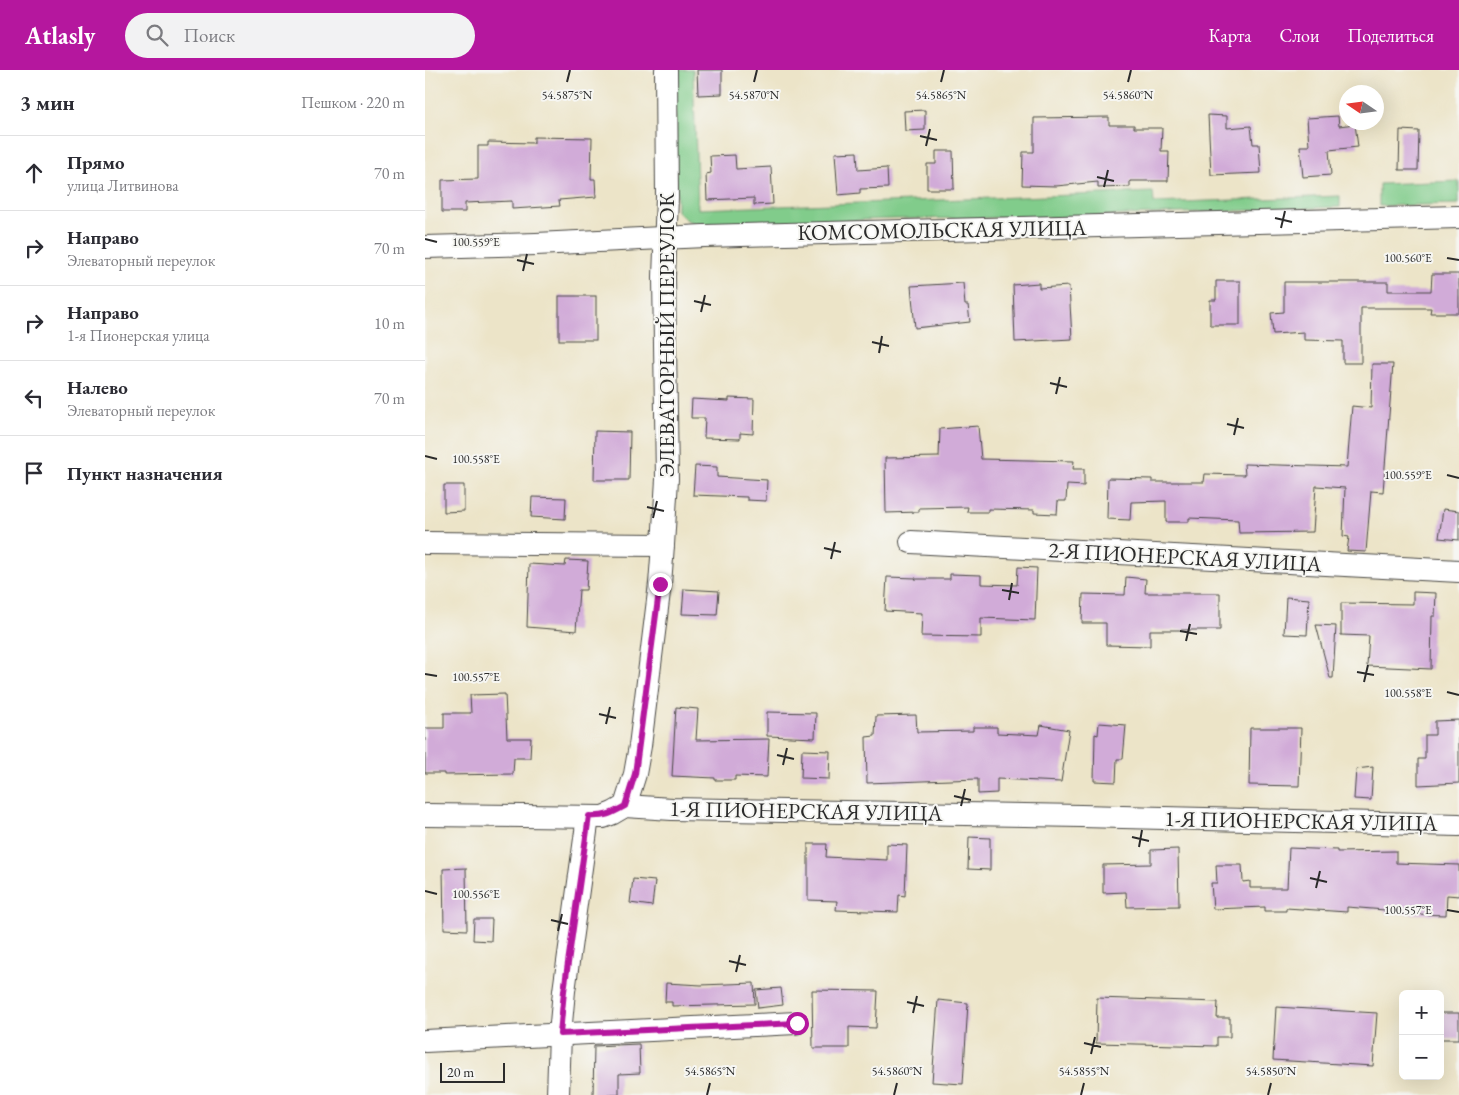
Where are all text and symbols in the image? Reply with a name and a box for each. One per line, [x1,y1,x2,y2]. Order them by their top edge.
search box [125,13,475,58]
text: Atlasly [25,20,95,51]
icon: search [143,21,171,49]
text: Поиск [183,23,235,48]
text: Карта [1209,24,1252,47]
text: Слои [1280,24,1319,47]
text: Поделиться [1347,24,1434,47]
north arrow [1339,85,1384,130]
text: 54.5875°N [542,87,593,103]
text: 54.5870°N [729,87,780,103]
text: 54.5865°N [916,87,967,103]
text: 54.5860°N [1103,87,1154,103]
text: 3 мин [20,89,75,116]
text: Пешком · 220 m [301,92,405,113]
text: Прямо [67,150,125,175]
icon: ahead [20,159,48,187]
text: 70 m [374,163,405,184]
text: улица Литвинова [67,175,179,196]
street label: ЭЛЕВАТОРНЫЙ ПЕРЕУЛОК [652,192,681,477]
street label: КОМСОМОЛЬСКАЯ УЛИЦА [797,213,1088,247]
text: Направо [67,225,139,250]
icon: right [20,234,48,262]
text: 100.559°E [452,234,500,250]
text: 70 m [374,238,405,259]
text: Элеваторный переулок [67,250,215,271]
text: 100.560°E [1384,250,1432,266]
text: Направо [67,300,139,325]
icon: right [20,309,48,337]
text: 10 m [374,313,405,334]
text: 1-я Пионерская улица [67,325,210,346]
text: Налево [67,375,128,400]
icon: left [20,384,48,412]
text: 70 m [374,388,405,409]
text: Элеваторный переулок [67,400,215,421]
text: 100.558°E [452,451,500,467]
icon: arrive [20,459,48,487]
text: Пункт назначения [67,461,223,486]
text: 100.559°E [1384,467,1432,483]
street label: 2-Я ПИОНЕРСКАЯ УЛИЦА [1048,535,1323,579]
route end [649,573,672,596]
text: 100.557°E [452,669,500,685]
text: 100.558°E [1384,685,1432,701]
street label: 1-Я ПИОНЕРСКАЯ УЛИЦА [669,794,944,828]
street label: 1-Я ПИОНЕРСКАЯ УЛИЦА [1164,804,1439,838]
text: 100.556°E [452,886,500,902]
text: 100.557°E [1384,902,1432,918]
map controls [1399,990,1444,1080]
button: + [1399,990,1444,1035]
route start [786,1012,809,1035]
button: − [1399,1035,1444,1080]
scale bar [440,1060,505,1083]
text: 20 m [447,1063,474,1081]
text: 54.5865°N [685,1063,736,1079]
text: 54.5860°N [872,1063,923,1079]
text: 54.5855°N [1059,1063,1110,1079]
text: 54.5850°N [1246,1063,1297,1079]

